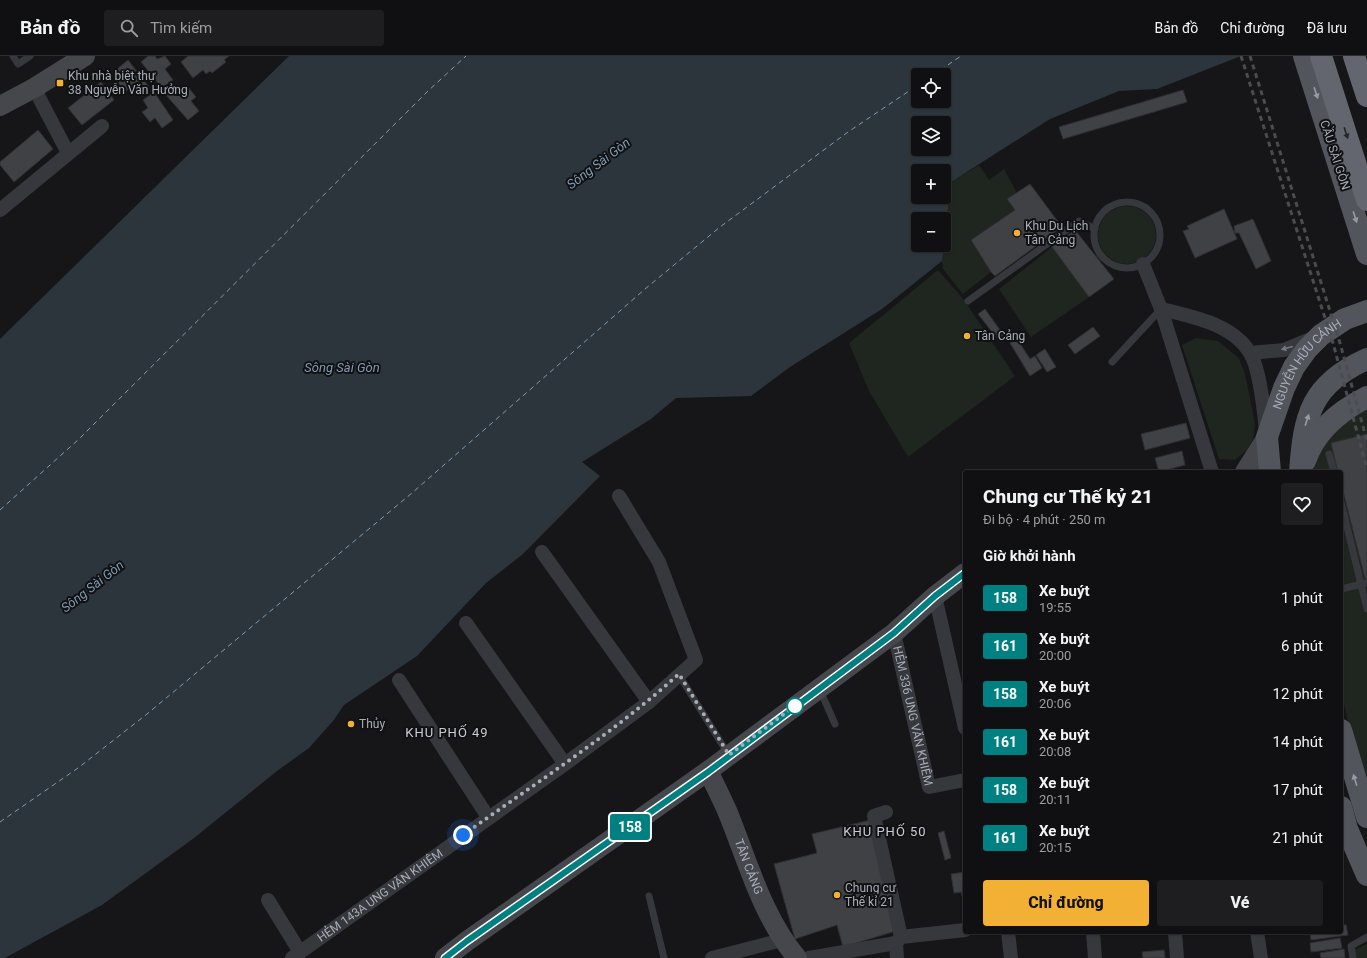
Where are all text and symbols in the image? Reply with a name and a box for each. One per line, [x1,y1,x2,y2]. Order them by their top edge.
search box [104,10,384,46]
text: Bản đồ [20,16,80,39]
icon: search [118,17,140,39]
text: Tìm kiếm [150,19,212,37]
text: Bản đồ [1154,20,1198,36]
text: Chỉ đường [1220,20,1285,36]
text: Đã lưu [1307,20,1347,36]
map controls [911,68,951,252]
button: locate [911,68,951,108]
place label: Khu nhà biệt thự 38 Nguyễn Văn Hưởng [68,69,188,97]
marker: Khu nhà biệt thự 38 Nguyễn Văn Hưởng [55,78,65,88]
one-way arrow [1313,87,1319,99]
button: layers [911,116,951,156]
street label: CẦU SÀI GÒN [1317,118,1355,192]
one-way arrow [1343,127,1349,139]
water label: Sông Sài Gòn [564,135,633,192]
button: + [911,164,951,204]
one-way arrow [1352,211,1358,223]
button: − [911,212,951,252]
place label: Khu Du Lịch Tân Cảng [1025,219,1088,247]
marker: Khu Du Lịch Tân Cảng [1012,228,1022,238]
street label: NGUYỄN HỮU CẢNH [1270,316,1344,411]
place label: Tân Cảng [975,329,1025,343]
marker: Tân Cảng [962,331,972,341]
one-way arrow [1280,345,1292,351]
water label: Sông Sài Gòn [304,360,380,375]
one-way arrow [1304,413,1310,425]
button: heart [1281,483,1323,525]
text: Chung cư Thế kỷ 21 [983,485,1153,508]
text: Đi bộ · 4 phút · 250 m [983,512,1105,527]
text: Giờ khởi hành [983,547,1076,565]
water label: Sông Sài Gòn [58,557,127,615]
text: Xe buýt [1039,582,1090,600]
text: 1 phút [1281,589,1323,607]
text: 158 [993,590,1017,606]
text: 19:55 [1039,600,1071,615]
text: Xe buýt [1039,630,1090,648]
text: 6 phút [1281,637,1323,655]
text: 161 [993,638,1017,654]
street label: HẺM 336 UNG VĂN KHIÊM [890,645,935,787]
text: 20:00 [1039,648,1071,663]
text: Xe buýt [1039,678,1090,696]
text: 12 phút [1273,685,1323,703]
text: 158 [993,686,1017,702]
text: 20:06 [1039,696,1071,711]
unlabelled marker [786,697,804,715]
place label: Thủy [359,717,385,731]
marker: Thủy [346,719,356,729]
district label: KHU PHỐ 49 [405,724,489,740]
text: Xe buýt [1039,726,1090,744]
text: 14 phút [1273,733,1323,751]
text: 161 [993,734,1017,750]
text: 20:08 [1039,744,1071,759]
text: Xe buýt [1039,774,1090,792]
one-way arrow [1352,774,1358,786]
text: 17 phút [1273,781,1323,799]
text: 158 [993,782,1017,798]
text: 20:11 [1039,792,1071,807]
line badge: 158 [607,814,653,840]
text: 158 [618,819,642,835]
text: Xe buýt [1039,822,1090,840]
district label: KHU PHỐ 50 [843,823,927,839]
your location [453,825,473,845]
text: 21 phút [1273,829,1323,847]
text: 161 [993,830,1017,846]
street label: TÂN CẢNG [732,837,766,897]
text: 20:15 [1039,840,1071,855]
street label: HẺM 143A UNG VĂN KHIÊM [315,846,446,945]
button: Chỉ đường [983,880,1149,926]
button: Vé [1157,880,1323,926]
place label: Chung cư Thế kỉ 21 [845,881,897,909]
marker: Chung cư Thế kỉ 21 [832,890,842,900]

